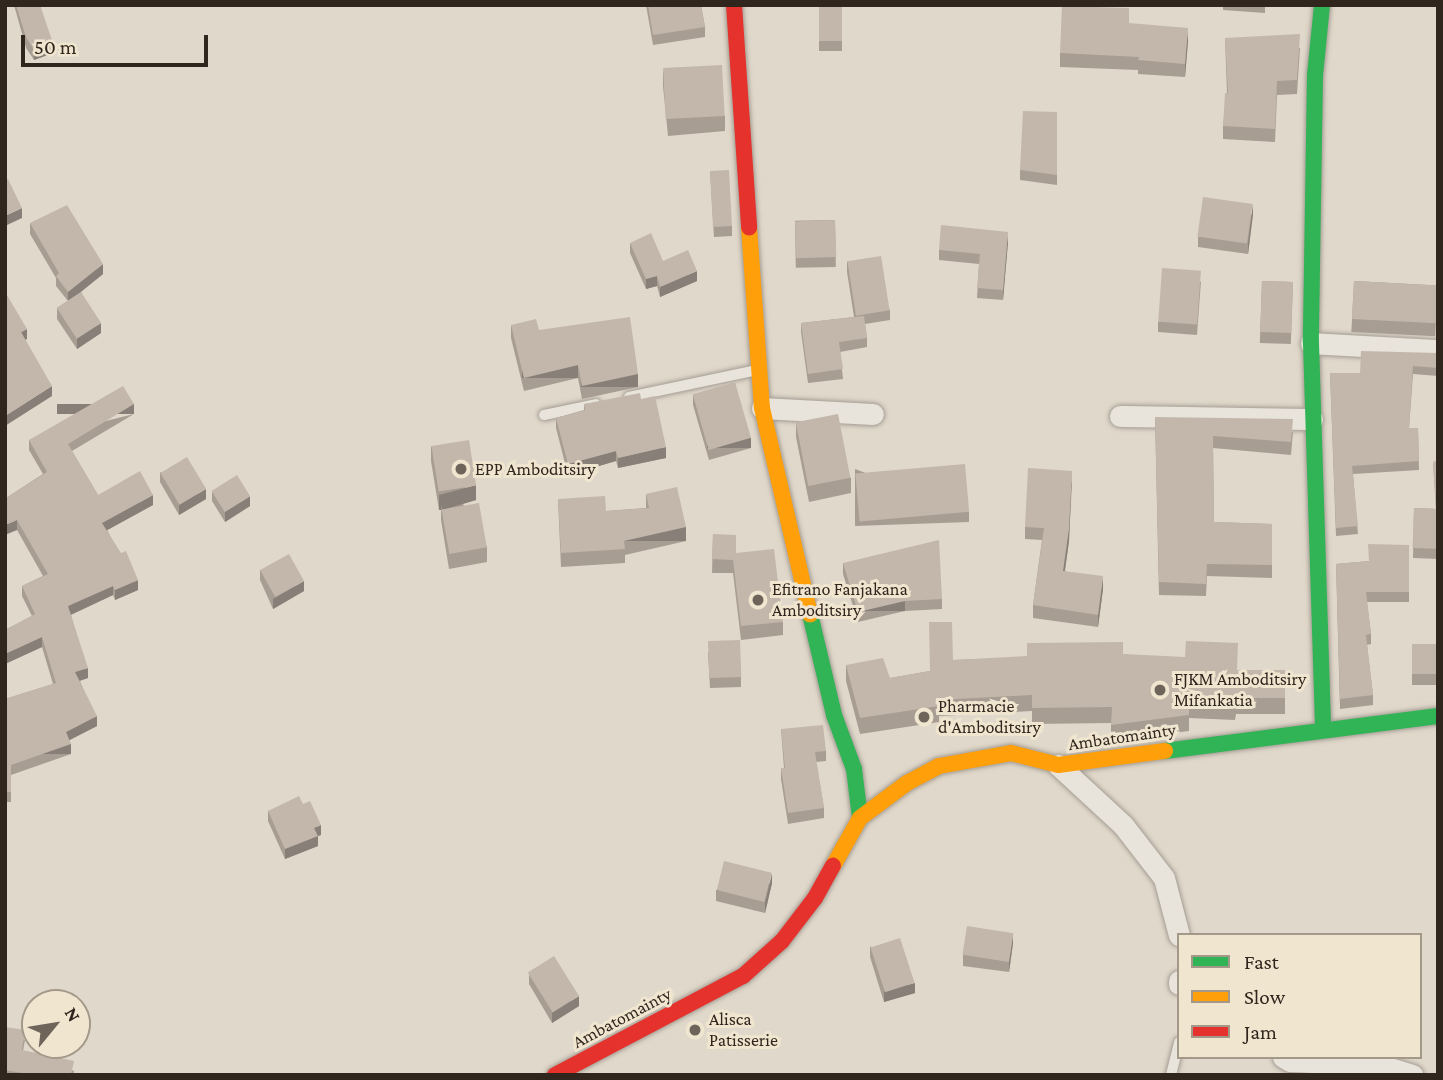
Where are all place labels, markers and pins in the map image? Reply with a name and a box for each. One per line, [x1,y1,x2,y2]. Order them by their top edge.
place label: EPP Amboditsiry [475,458,596,480]
marker: EPP Amboditsiry [453,461,469,477]
place label: Efitrano Fanjakana Amboditsiry [772,579,908,622]
marker: Efitrano Fanjakana Amboditsiry [750,592,766,608]
place label: FJKM Amboditsiry Mifankatia [1174,669,1306,712]
marker: FJKM Amboditsiry Mifankatia [1152,682,1168,698]
place label: Pharmacie d'Amboditsiry [938,696,1041,738]
marker: Pharmacie d'Amboditsiry [916,709,932,725]
place label: Alisca Patisserie [709,1009,778,1052]
marker: Alisca Patisserie [687,1022,703,1038]

